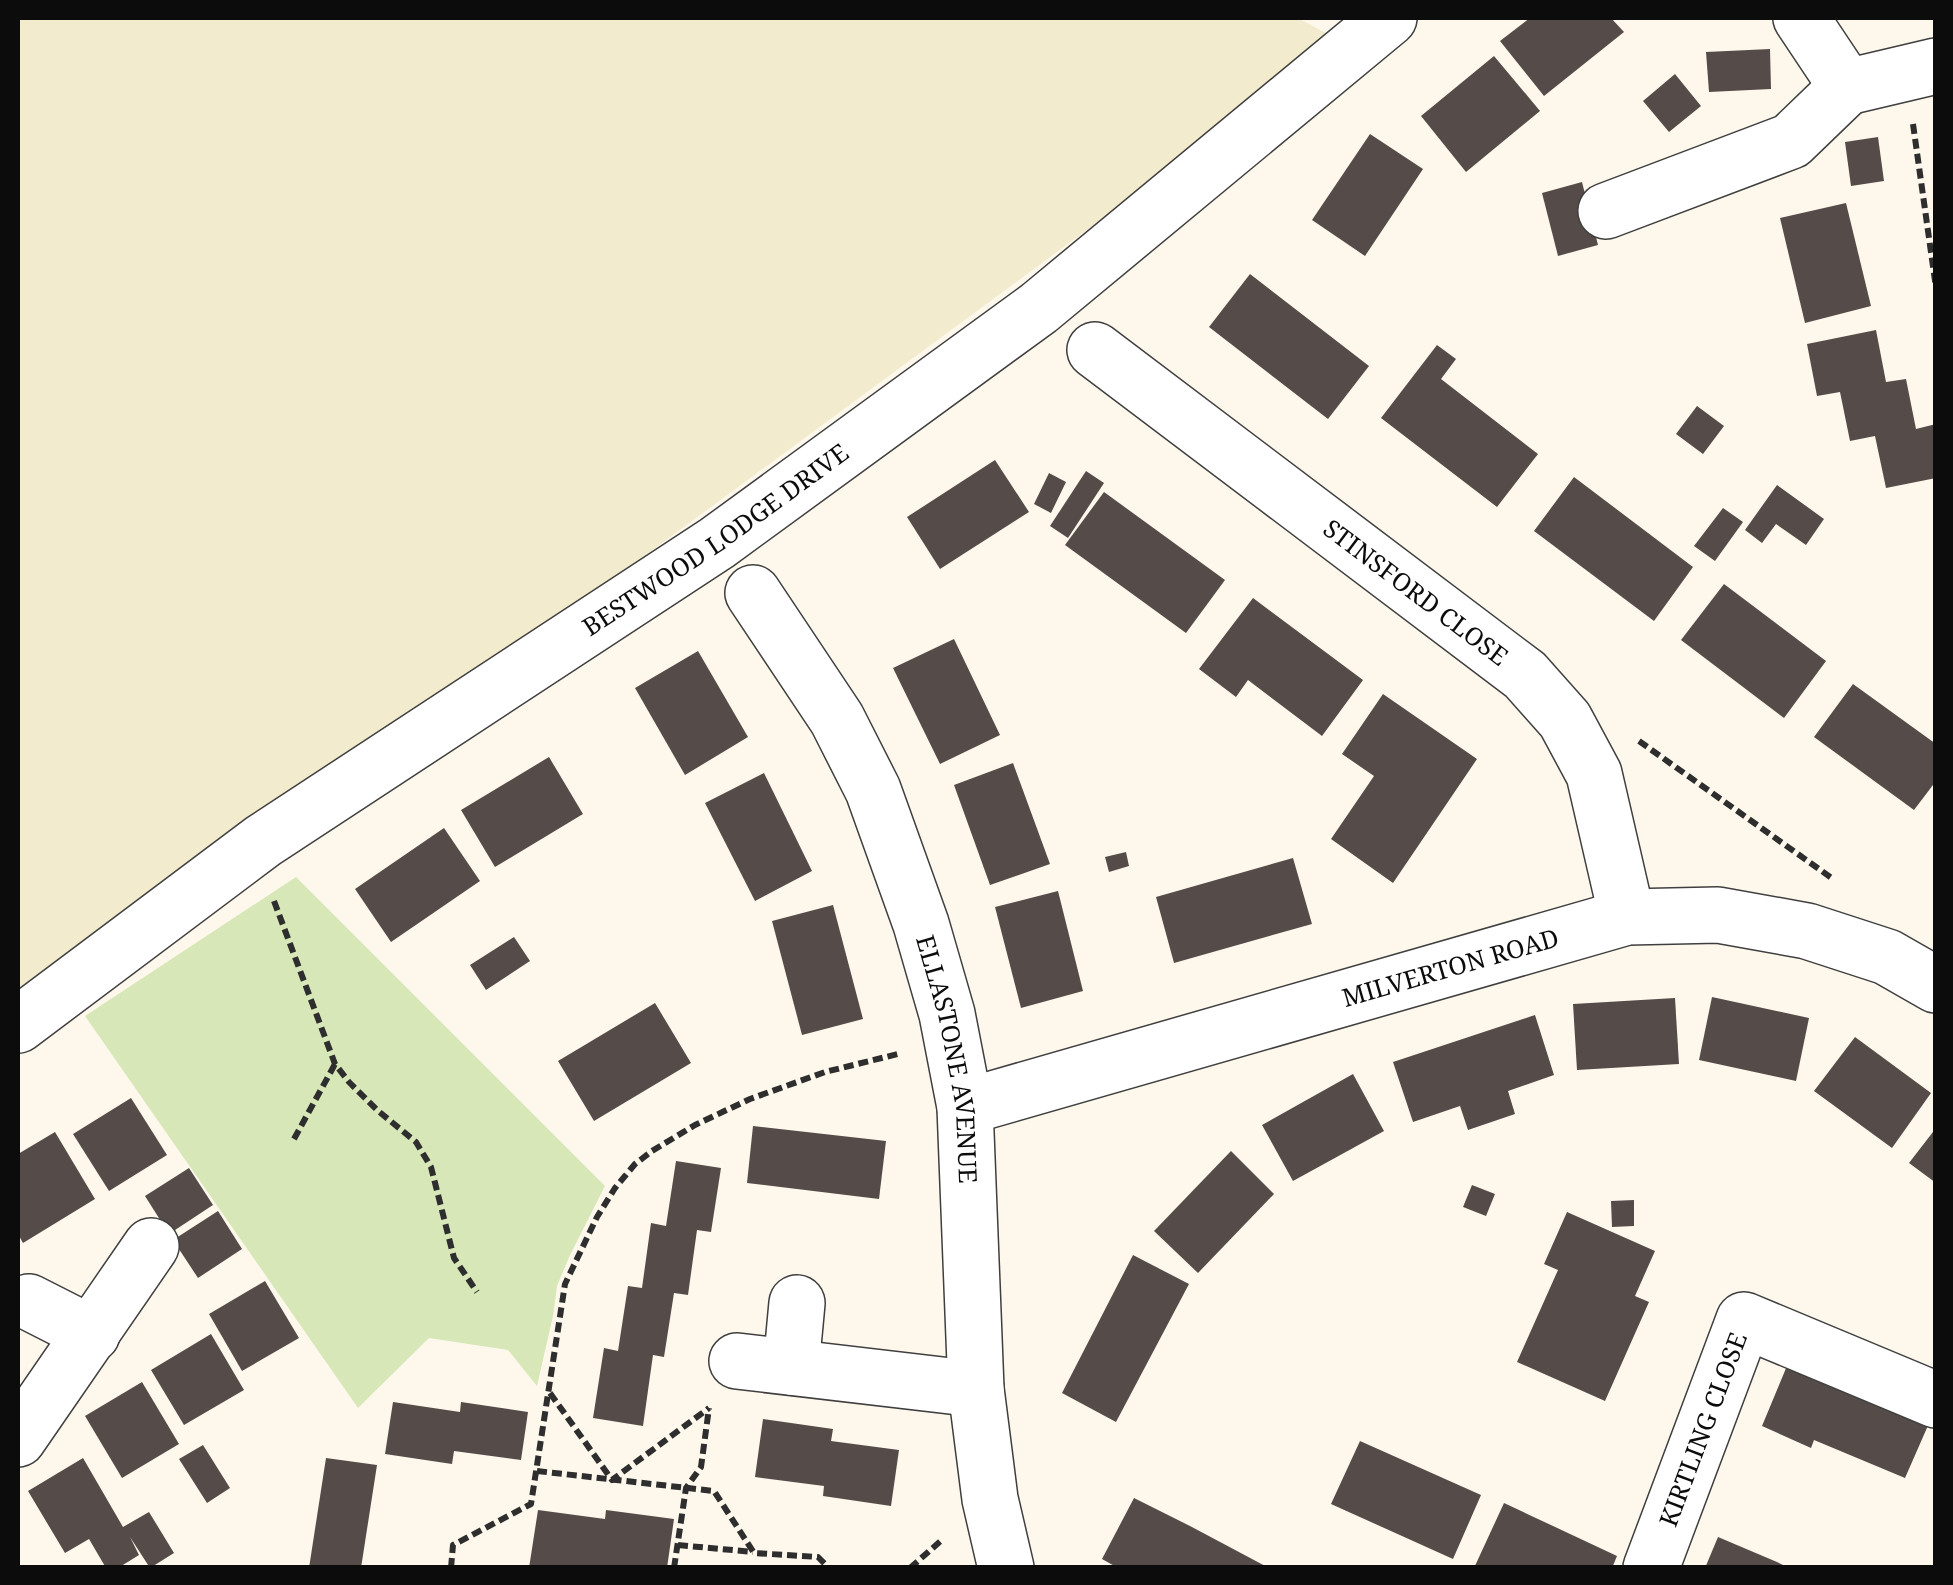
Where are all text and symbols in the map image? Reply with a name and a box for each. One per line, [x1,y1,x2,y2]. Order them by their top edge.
street label: BESTWOOD LODGE DRIVE [575,435,855,643]
street label: STINSFORD CLOSE [1317,511,1516,673]
street label: MILVERTON ROAD [1338,919,1563,1014]
street label: ELLASTONE AVENUE [909,931,986,1184]
street label: KIRTLING CLOSE [1650,1327,1754,1531]

